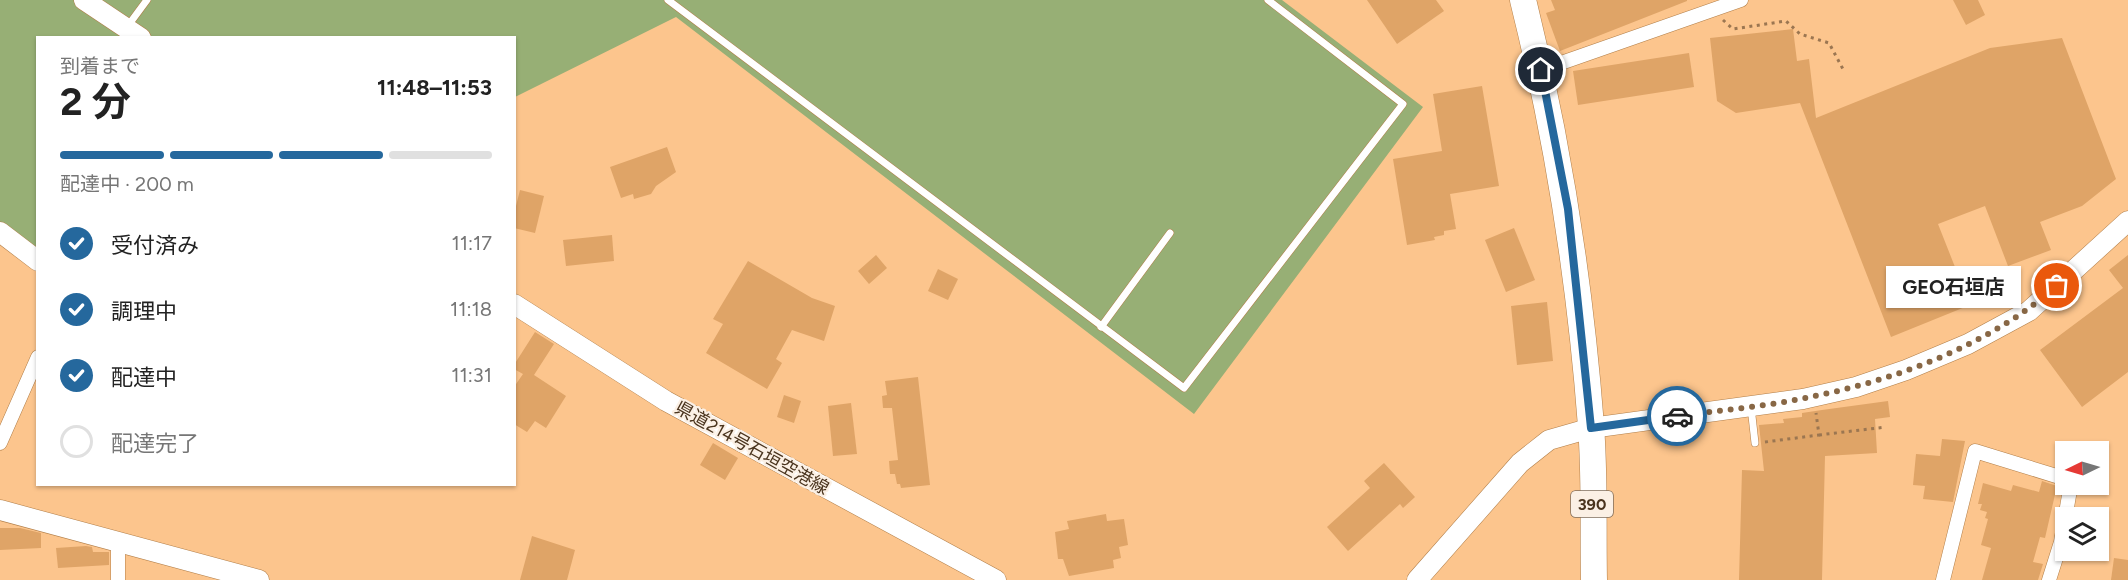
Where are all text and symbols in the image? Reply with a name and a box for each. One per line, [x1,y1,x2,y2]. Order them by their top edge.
pin [1515,44,1566,95]
icon: home [1524,53,1557,86]
text: 到着まで [60,54,140,78]
text: 11:48–11:53 [377,74,492,101]
text: 2 分 [60,78,131,125]
text: 配達中 · 200 m [60,172,194,196]
icon: check [60,227,93,260]
text: 11:17 [451,231,492,255]
text: 受付済み [111,232,199,259]
pin [2031,260,2082,311]
callout: GEO石垣店 [1886,265,2021,307]
icon: bag [2040,269,2073,302]
text: GEO石垣店 [1902,275,2005,299]
icon: check [60,293,93,326]
text: 11:18 [450,297,492,321]
text: 調理中 [111,298,177,325]
icon: check [60,359,93,392]
text: 11:31 [451,363,492,387]
text: 配達中 [111,364,177,391]
courier [1647,386,1707,446]
street label: 県道214号石垣空港線 [671,397,833,499]
icon: car [1661,400,1694,433]
text: 配達完了 [111,430,199,457]
north arrow [2055,441,2109,495]
map controls [2055,441,2109,561]
road number: 390 [1571,491,1613,517]
button: layers [2055,507,2109,561]

